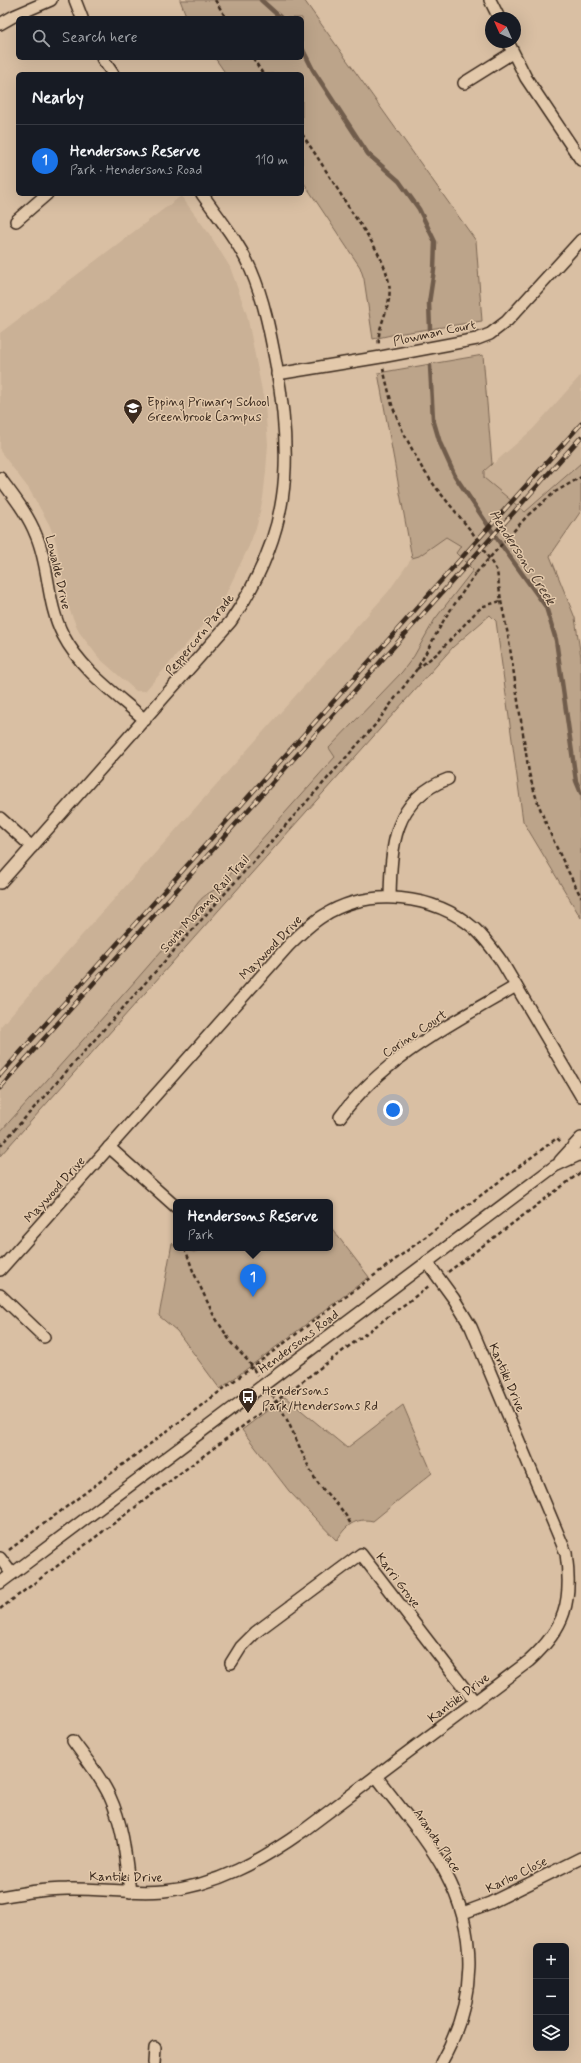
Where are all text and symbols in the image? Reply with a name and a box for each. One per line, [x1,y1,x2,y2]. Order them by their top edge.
north arrow [485,12,521,48]
search box [16,16,304,60]
icon: search [30,27,52,49]
text: Search here [62,28,138,48]
text: Nearby [32,87,84,109]
text: Hendersons Reserve [70,142,200,162]
text: 1 [42,152,48,169]
text: 110 m [255,152,288,169]
text: Park · Hendersons Road [70,162,202,179]
street label: Plowman Court [391,316,477,351]
place label: Epping Primary School Greenbrook Campus [147,394,270,426]
school or university icon: Epping Primary School Greenbrook Campus [122,397,144,425]
water label: Hendersons Creek [485,507,560,609]
street label: Lowalde Drive [41,533,74,611]
street label: Peppercorn Parade [162,591,238,679]
street label: South Morang Rail Trail [157,851,254,956]
street label: Maywood Drive [236,912,306,984]
street label: Corine Court [379,1006,450,1062]
your location [383,1100,403,1120]
street label: Maywood Drive [21,1153,90,1227]
popup [173,1199,333,1251]
text: Hendersons Reserve [188,1207,318,1227]
text: Park [188,1227,214,1244]
pin: 1 [240,1264,266,1297]
street label: Hendersons Road [255,1306,342,1378]
street label: Kantiki Drive [484,1340,529,1415]
place label: Hendersons Park/Hendersons Rd [262,1383,378,1415]
bus stop icon: Hendersons Park/Hendersons Rd [237,1386,259,1414]
street label: Karri Grove [371,1550,424,1612]
street label: Kantiki Drive [424,1669,493,1727]
street label: Aranda Place [409,1805,465,1876]
street label: Karloo Close [483,1853,550,1898]
street label: Kantiki Drive [89,1868,163,1887]
map controls [533,1943,569,2051]
button: + [533,1943,569,1979]
button: − [533,1979,569,2015]
button: layers [533,2015,569,2051]

